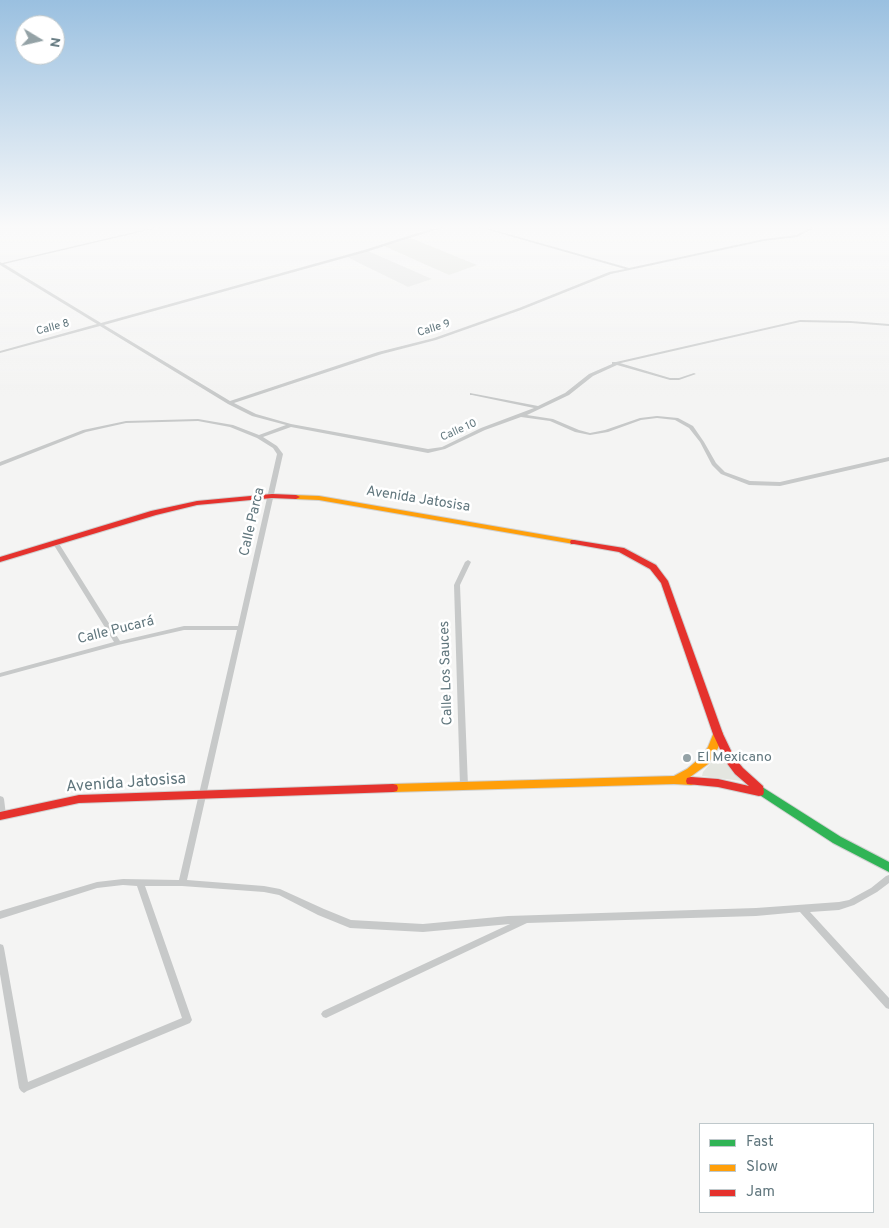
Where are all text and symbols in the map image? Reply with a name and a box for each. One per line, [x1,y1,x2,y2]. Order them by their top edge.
north arrow [15,15,65,65]
text: N [45,36,64,49]
street label: Calle 8 [35,317,71,339]
street label: Calle 9 [416,318,452,340]
street label: Calle 10 [439,417,479,445]
street label: Avenida Jatosisa [365,483,471,517]
street label: Calle Parca [237,486,269,558]
street label: Calle Pucará [76,613,156,649]
street label: Calle Los Sauces [437,620,457,726]
place label: El Mexicano [697,750,772,766]
marker: El Mexicano [681,752,693,764]
street label: Avenida Jatosisa [65,770,187,798]
legend [699,1123,874,1213]
text: Fast [746,1133,774,1152]
text: Slow [746,1158,778,1177]
text: Jam [746,1183,775,1202]

